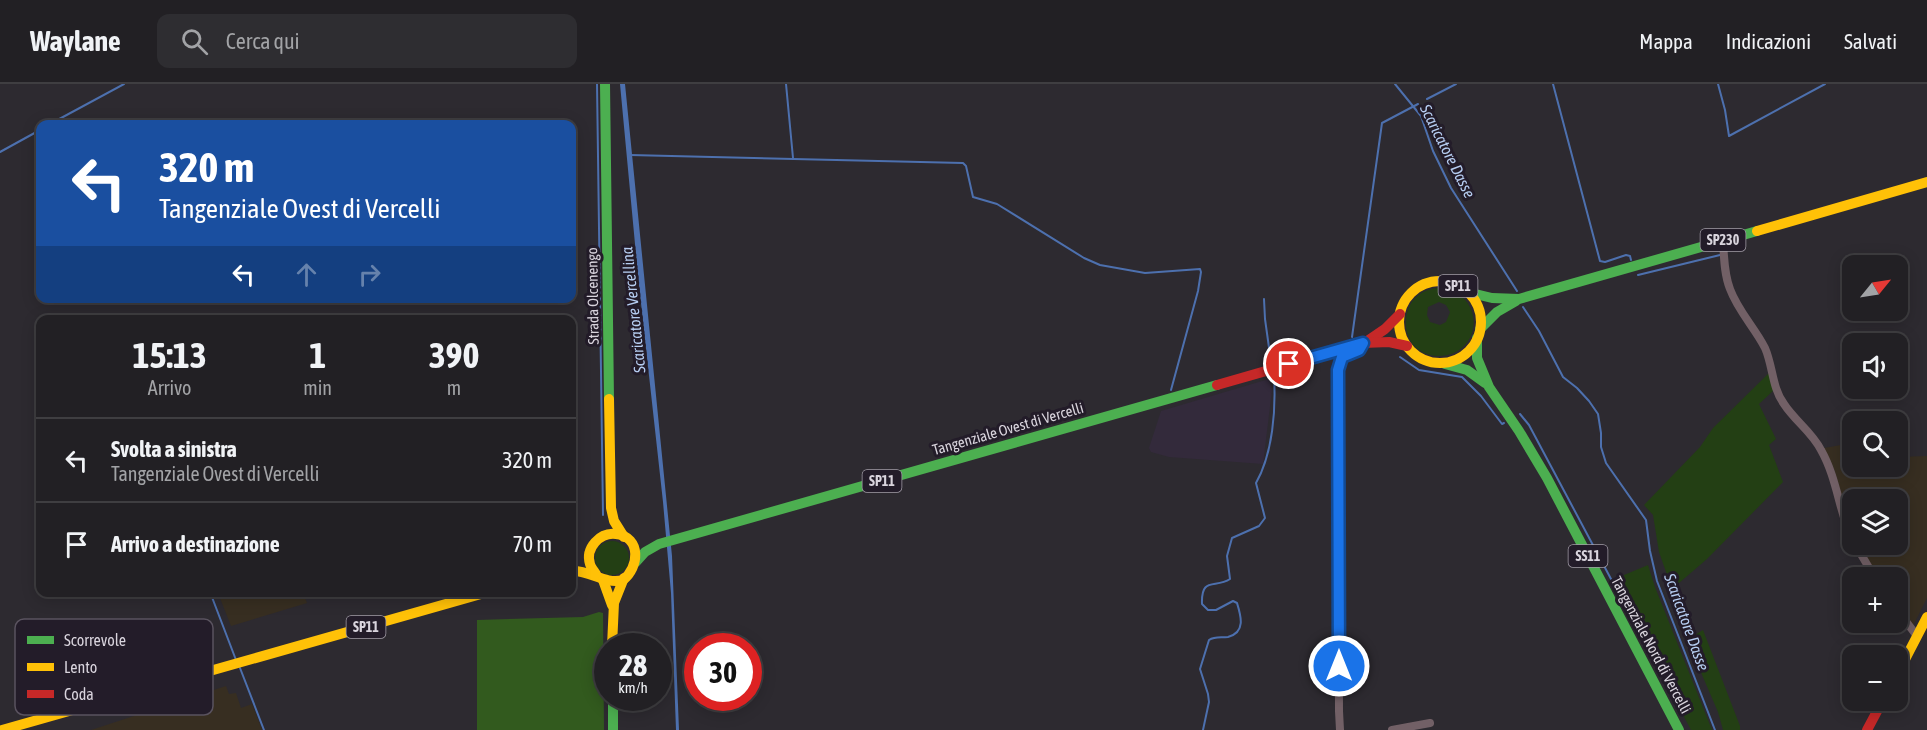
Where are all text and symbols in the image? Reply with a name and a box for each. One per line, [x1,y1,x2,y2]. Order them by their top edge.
search box [157,14,577,68]
text: Waylane [30,25,121,57]
icon: search [178,25,211,58]
text: Cerca qui [226,28,300,54]
text: Mappa [1639,29,1693,53]
text: Indicazioni [1726,29,1811,53]
text: Salvati [1844,29,1897,53]
water label: Scaricatore Dasse [1416,100,1479,201]
text: 320 m [159,143,254,191]
icon: left [60,144,138,222]
text: Tangenziale Ovest di Vercelli [159,193,440,224]
road number: SP230 [1700,229,1746,251]
water label: Scaricatore Vercellina [617,245,649,375]
street label: Strada Olcenengo [583,247,602,345]
north arrow [1842,255,1908,321]
map controls [1842,255,1908,711]
icon: left [227,258,260,291]
icon: ahead [290,258,323,291]
icon: right [353,258,386,291]
road number: SP11 [1438,275,1478,297]
button: sound [1842,333,1908,399]
text: 15:13 [133,334,207,376]
text: 1 [309,334,326,376]
text: 390 [429,334,479,376]
pin [1263,338,1314,389]
icon: arrive [1272,347,1305,380]
text: Arrivo [148,376,191,399]
text: min [303,376,332,399]
text: m [447,376,461,399]
street label: Tangenziale Ovest di Vercelli [930,399,1085,458]
button: search [1842,411,1908,477]
text: Svolta a sinistra [111,436,237,462]
icon: left [60,444,93,477]
text: 320 m [502,447,552,473]
text: Tangenziale Ovest di Vercelli [111,462,319,485]
road number: SP11 [862,470,902,492]
button: layers [1842,489,1908,555]
icon: arrive [60,528,93,561]
text: Arrivo a destinazione [111,531,280,557]
text: 70 m [512,531,552,557]
road number: SS11 [1568,545,1608,567]
button: + [1842,567,1908,633]
water label: Scaricatore Dasse [1661,570,1713,673]
street label: Tangenziale Nord di Vercelli [1608,573,1695,716]
road number: SP11 [346,616,386,638]
legend [15,619,213,715]
text: Scorrevole [64,631,126,649]
speed limit sign: 30 [684,633,762,711]
position arrow [1307,634,1371,698]
button: − [1842,645,1908,711]
text: 28 [619,648,647,682]
text: Lento [64,658,97,676]
text: km/h [618,679,648,696]
text: Coda [64,685,94,703]

